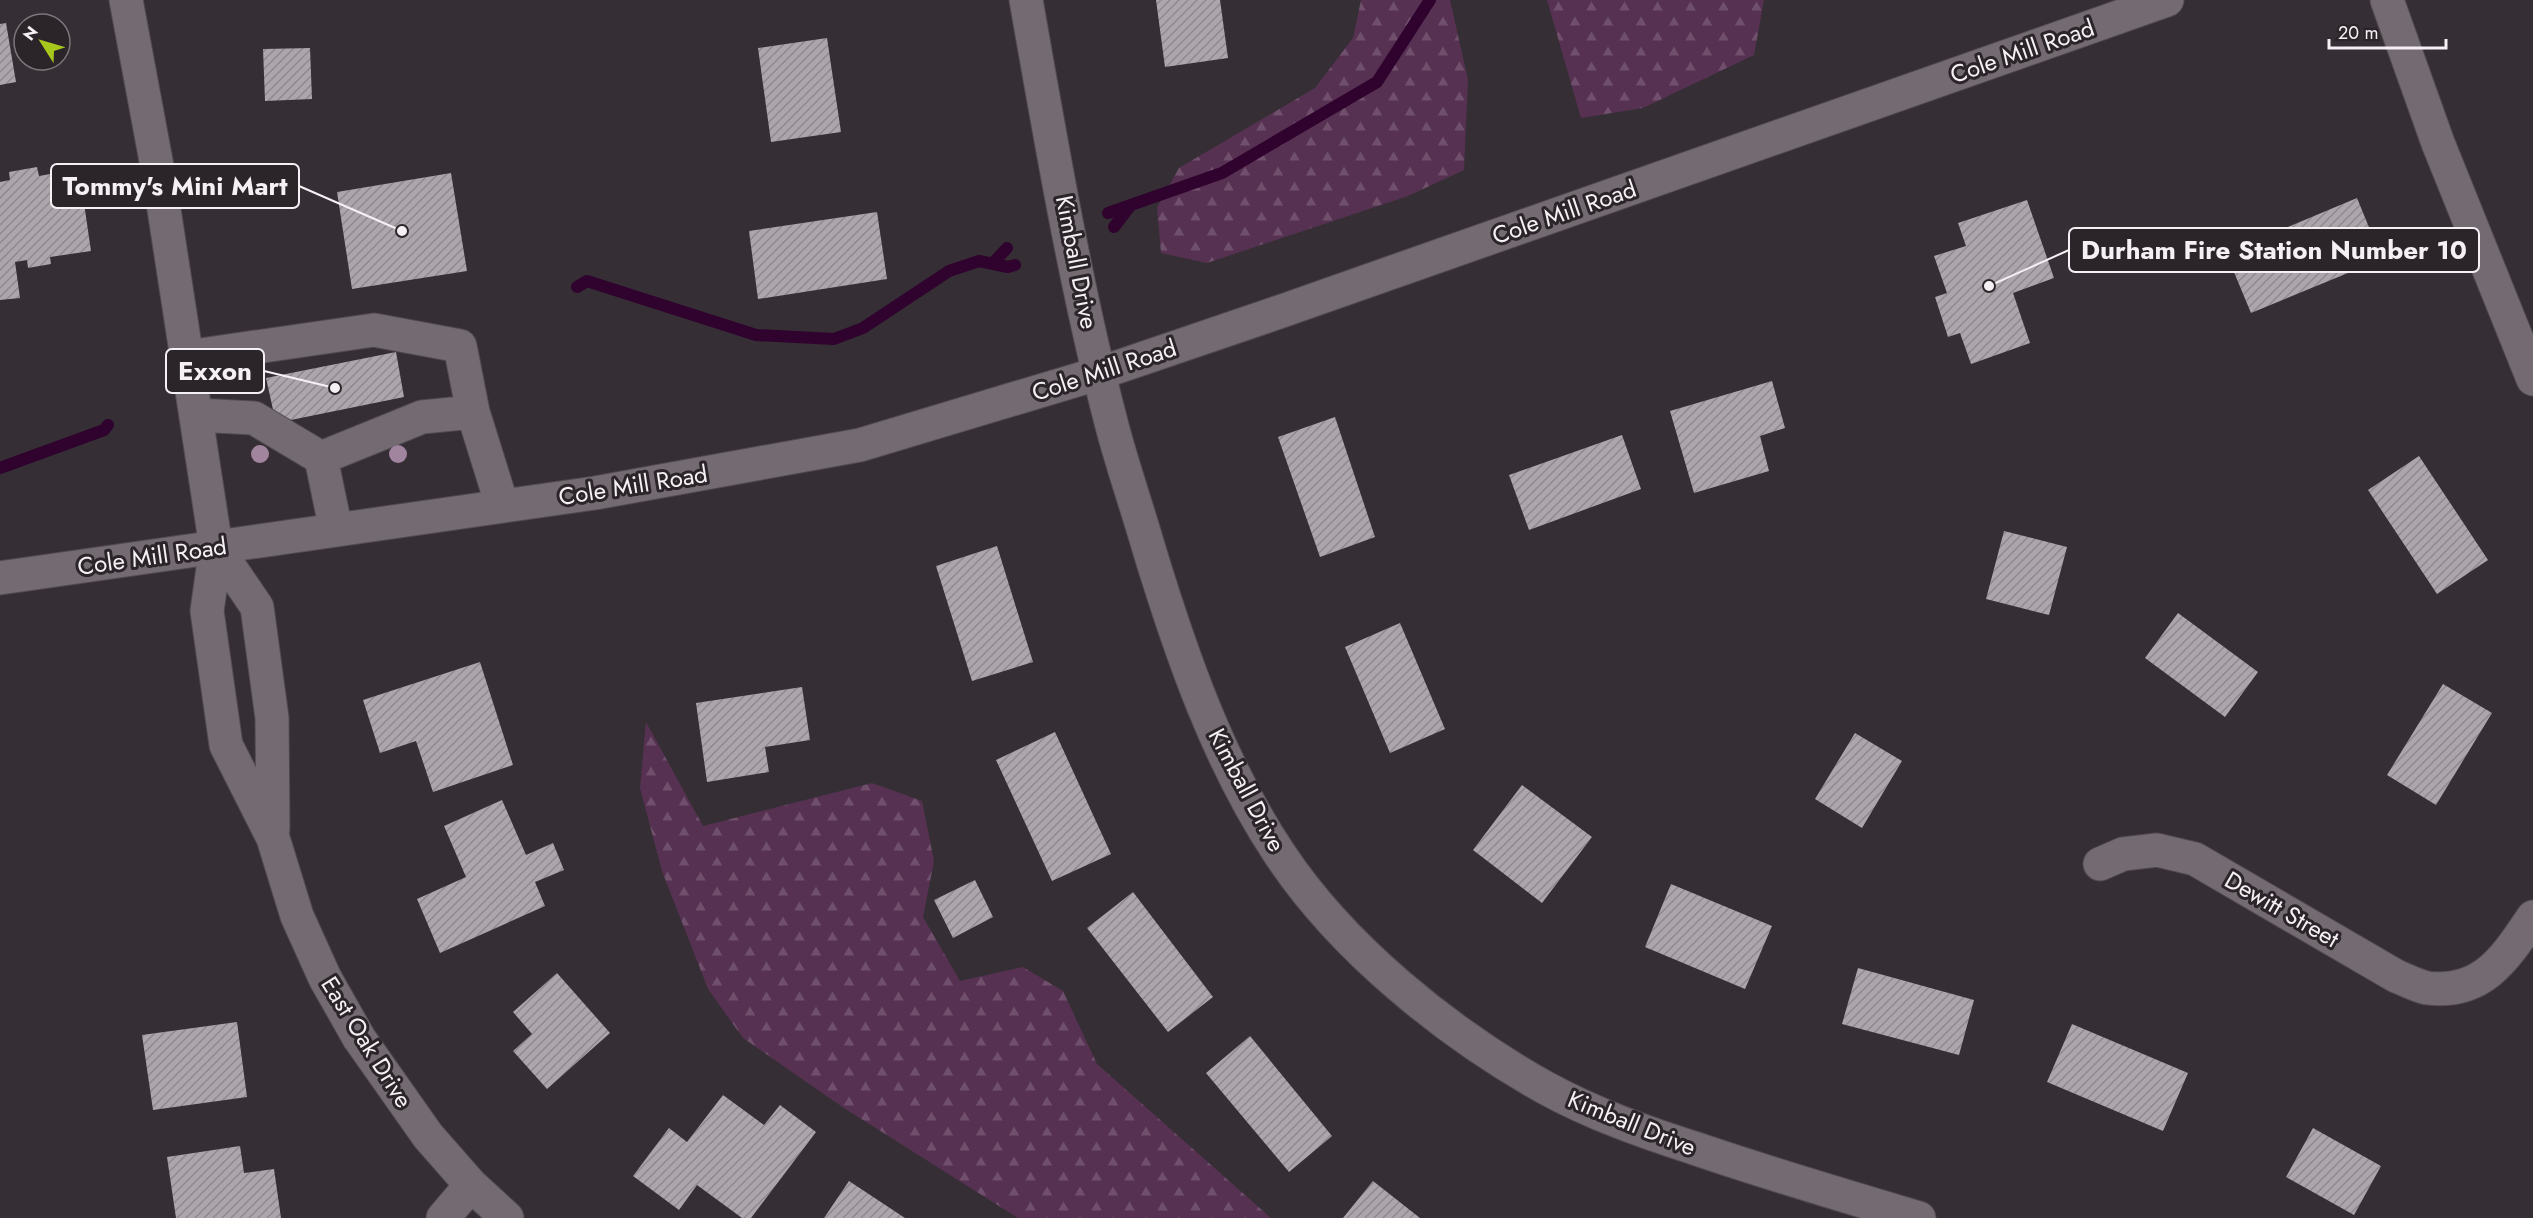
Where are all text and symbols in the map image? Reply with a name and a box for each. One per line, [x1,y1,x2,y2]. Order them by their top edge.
street label: Cole Mill Road [1945,10,2099,92]
north arrow [12,12,72,72]
scale bar [2329,12,2446,50]
text: 20 m [2338,20,2378,46]
text: N [17,21,43,45]
callout: Tommy's Mini Mart [51,164,299,208]
text: Tommy's Mini Mart [63,167,288,205]
street label: Cole Mill Road [1487,171,1641,253]
street label: Kimball Drive [1047,192,1107,332]
callout: Durham Fire Station Number 10 [2069,228,2479,272]
text: Durham Fire Station Number 10 [2081,231,2467,269]
street label: Cole Mill Road [1027,330,1181,410]
callout: Exxon [166,349,264,393]
text: Exxon [178,352,252,390]
street label: Cole Mill Road [556,456,710,514]
street label: Cole Mill Road [75,528,229,584]
street label: Kimball Drive [1200,722,1294,858]
street label: Dewitt Street [2218,862,2346,956]
street label: East Oak Drive [313,970,421,1114]
street label: Kimball Drive [1563,1081,1701,1165]

